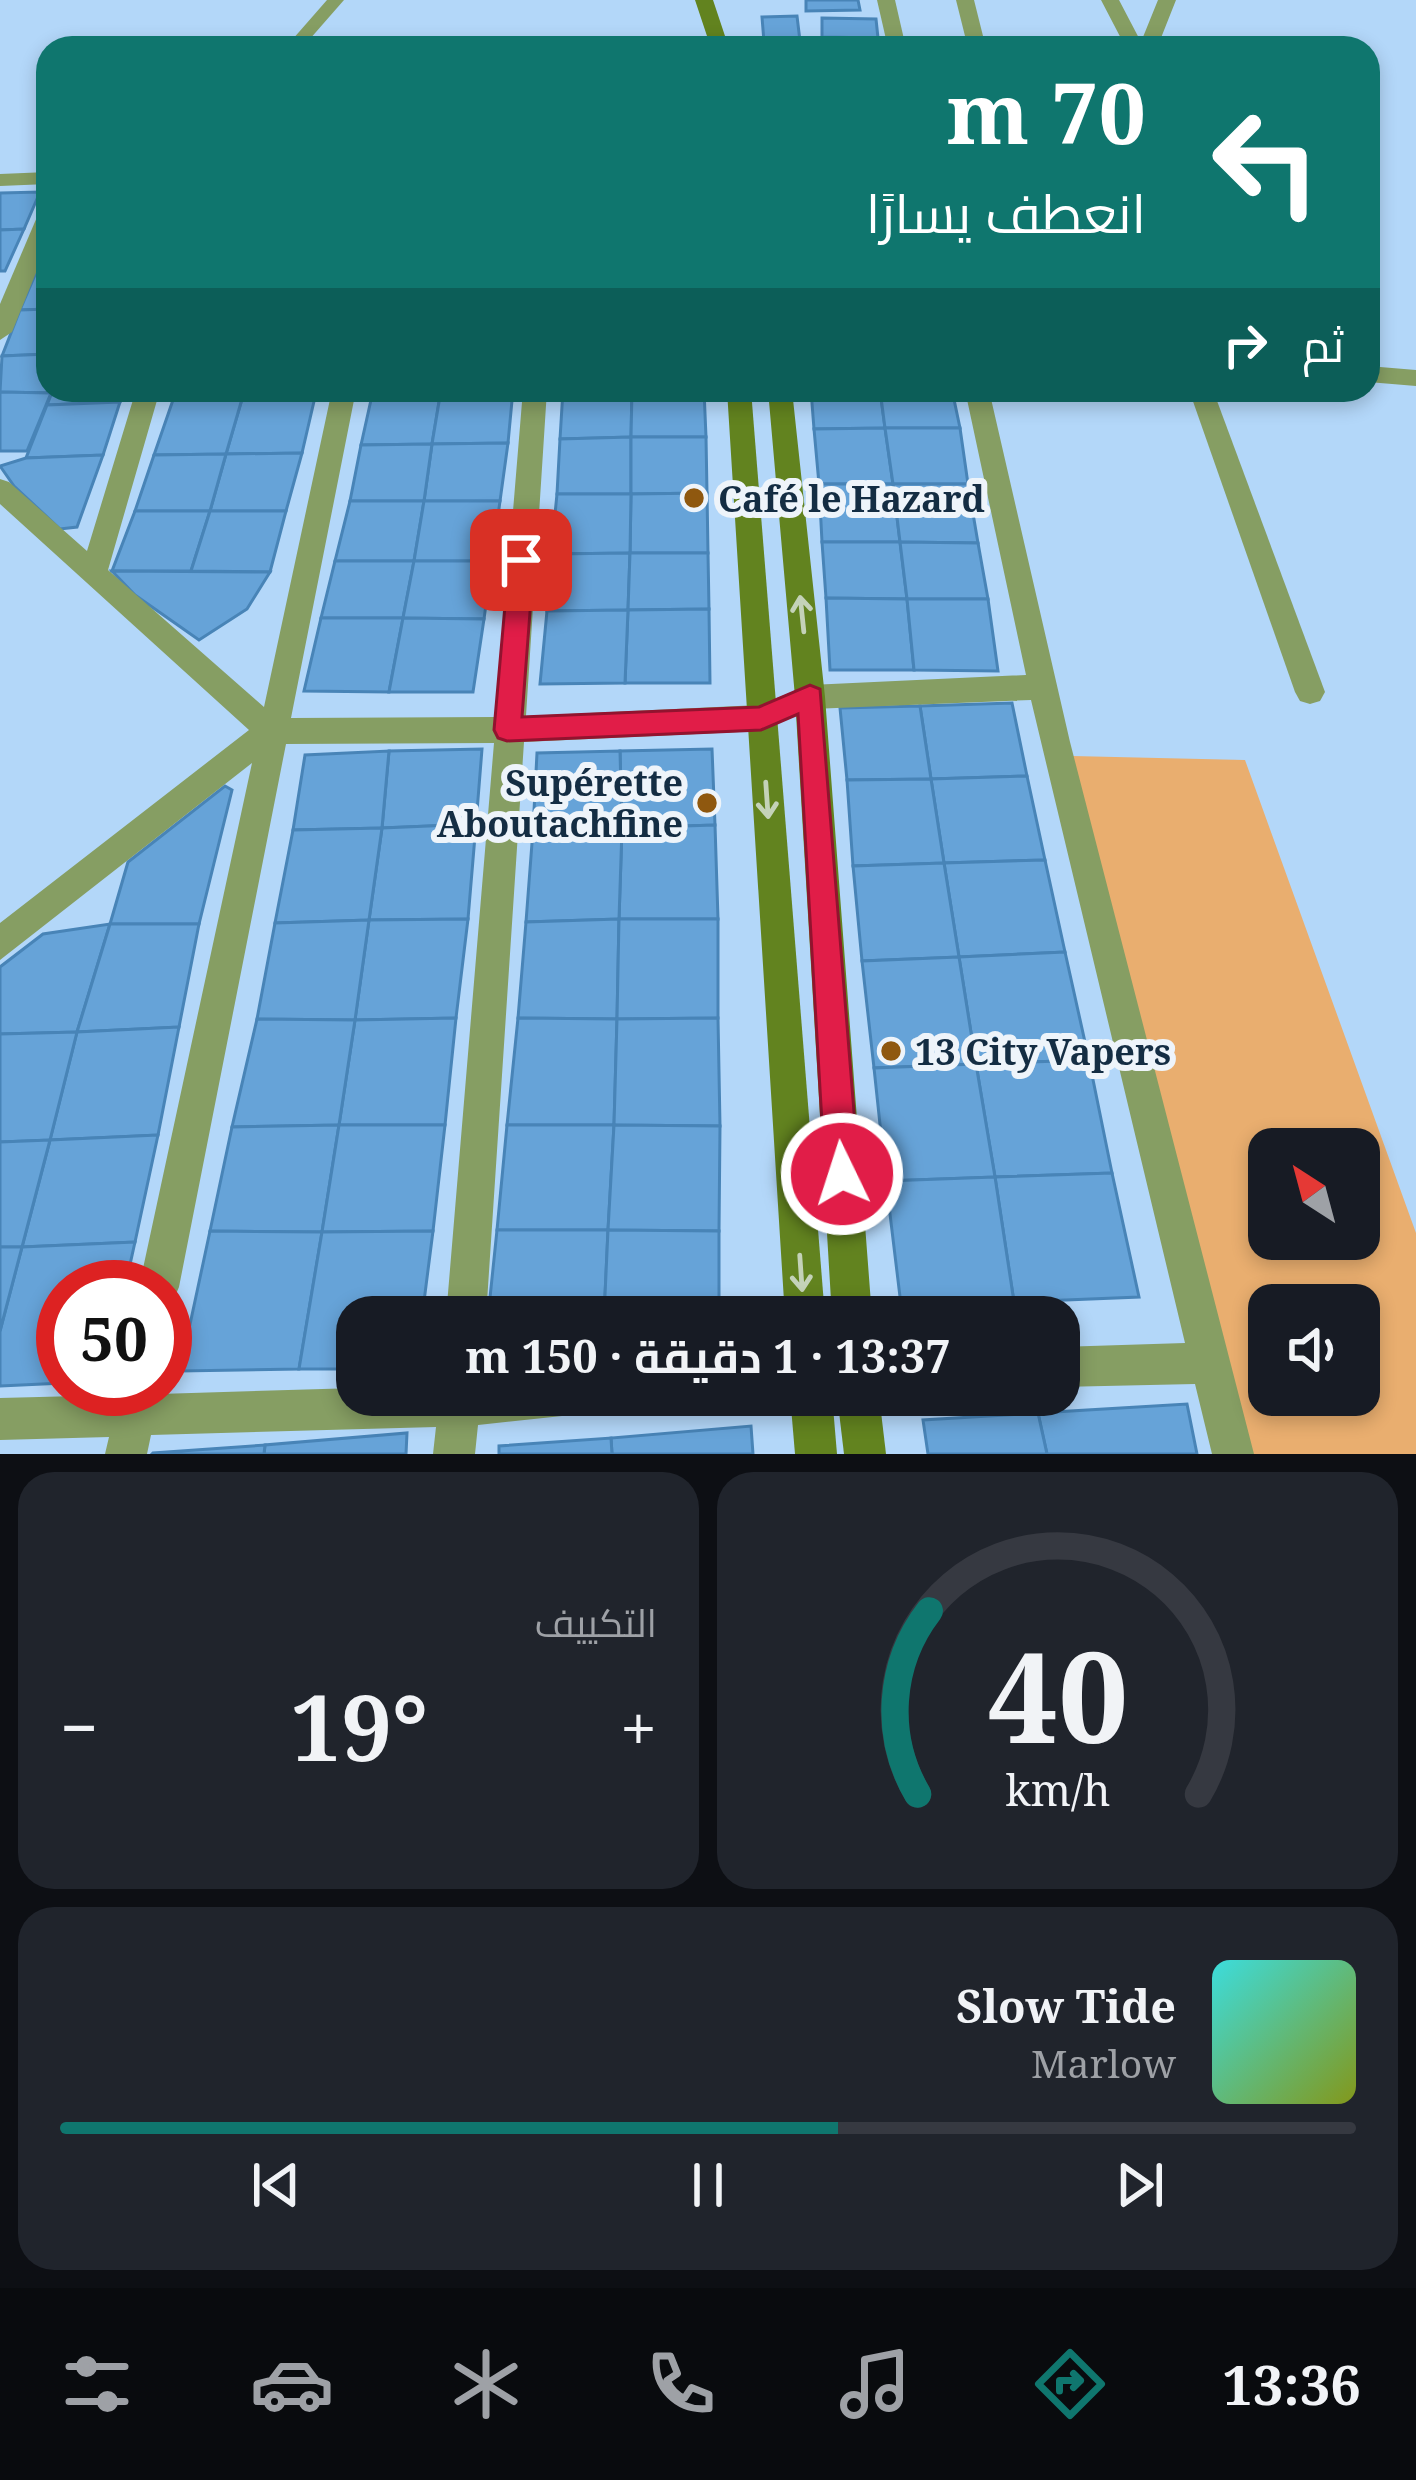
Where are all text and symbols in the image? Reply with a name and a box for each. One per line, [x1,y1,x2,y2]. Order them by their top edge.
text: 70 m [946,54,1146,169]
icon: left [1188,84,1344,240]
text: انعطف يسارًا [866,175,1146,249]
icon: right [1212,312,1278,378]
text: ثم [1302,314,1344,375]
place label: Café le Hazard [718,474,985,523]
marker: Café le Hazard [681,485,707,511]
pin [470,509,572,611]
icon: arrive [488,527,554,593]
one-way arrow [790,595,813,634]
place label: Supérette Aboutachfine [437,758,683,848]
one-way arrow [756,780,779,819]
marker: Supérette Aboutachfine [694,790,720,816]
place label: 13 City Vapers [915,1027,1171,1076]
marker: 13 City Vapers [878,1038,904,1064]
position arrow [779,1111,905,1237]
north arrow [1248,1128,1380,1260]
map controls [1248,1128,1380,1416]
one-way arrow [790,1253,813,1292]
speed limit sign: 50 [36,1260,192,1416]
button: sound [1248,1284,1380,1416]
text: 13:37 · 1 دقيقة · 150 m [465,1325,951,1386]
text: التكييف [535,1595,657,1648]
text: 40 [987,1610,1128,1780]
text: 19° [290,1665,428,1787]
text: − [60,1681,98,1771]
text: + [620,1681,657,1771]
text: km/h [1005,1759,1110,1818]
text: Slow Tide [956,1975,1176,2036]
text: Marlow [1031,2036,1176,2089]
icon: previous [243,2152,309,2218]
icon: pause [675,2152,741,2218]
icon: next [1107,2152,1173,2218]
icon: filters [55,2342,139,2426]
icon: car [250,2342,334,2426]
icon: climate [444,2342,528,2426]
icon: phone [639,2342,723,2426]
icon: music [833,2342,917,2426]
icon: directions [1028,2342,1112,2426]
text: 13:36 [1222,2347,1361,2421]

